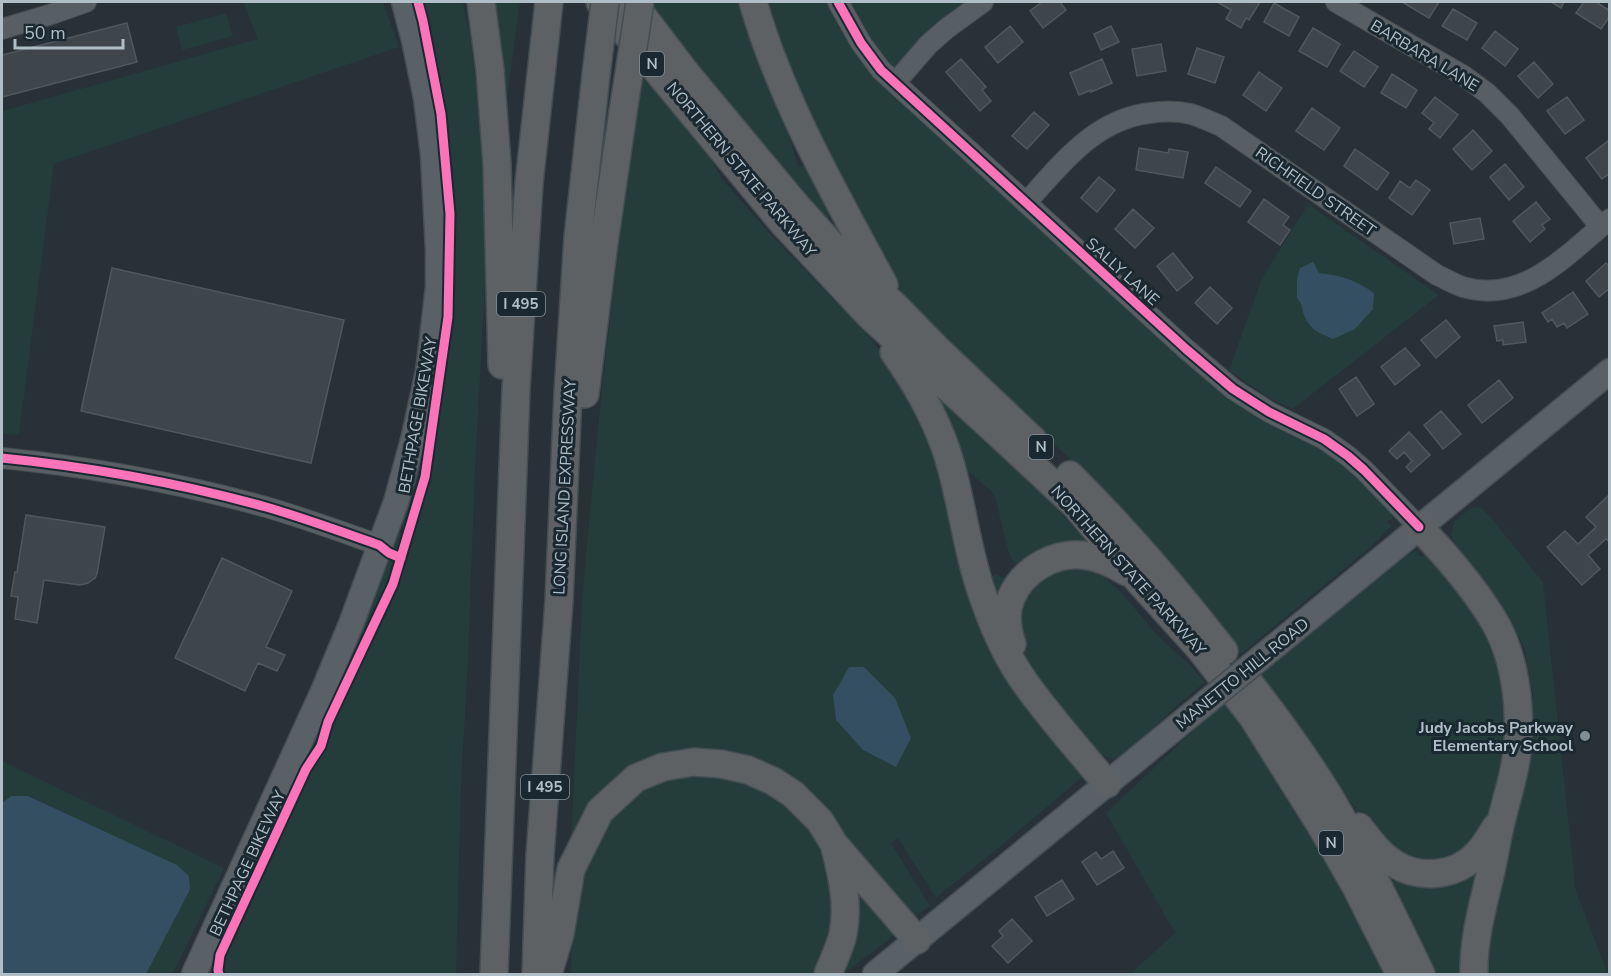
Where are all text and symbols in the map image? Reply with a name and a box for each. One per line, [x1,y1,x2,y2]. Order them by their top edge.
scale bar [15,12,123,50]
street label: BARBARA LANE [1366,15,1483,97]
text: 50 m [24,21,66,45]
road number: N [640,52,664,76]
street label: NORTHERN STATE PARKWAY [662,78,821,262]
street label: RICHFIELD STREET [1251,142,1380,242]
street label: SALLY LANE [1081,233,1164,311]
road number: I 495 [497,292,545,316]
street label: BETHPAGE BIKEWAY [393,335,443,495]
street label: LONG ISLAND EXPRESSWAY [548,378,582,595]
road number: N [1029,435,1053,459]
street label: NORTHERN STATE PARKWAY [1046,481,1211,661]
street label: MANETTO HILL ROAD [1171,613,1314,734]
place label: Judy Jacobs Parkway Elementary School [1418,717,1574,757]
marker: Judy Jacobs Parkway Elementary School [1578,729,1592,743]
road number: I 495 [521,775,569,799]
street label: BETHPAGE BIKEWAY [204,787,292,940]
road number: N [1319,831,1343,855]

